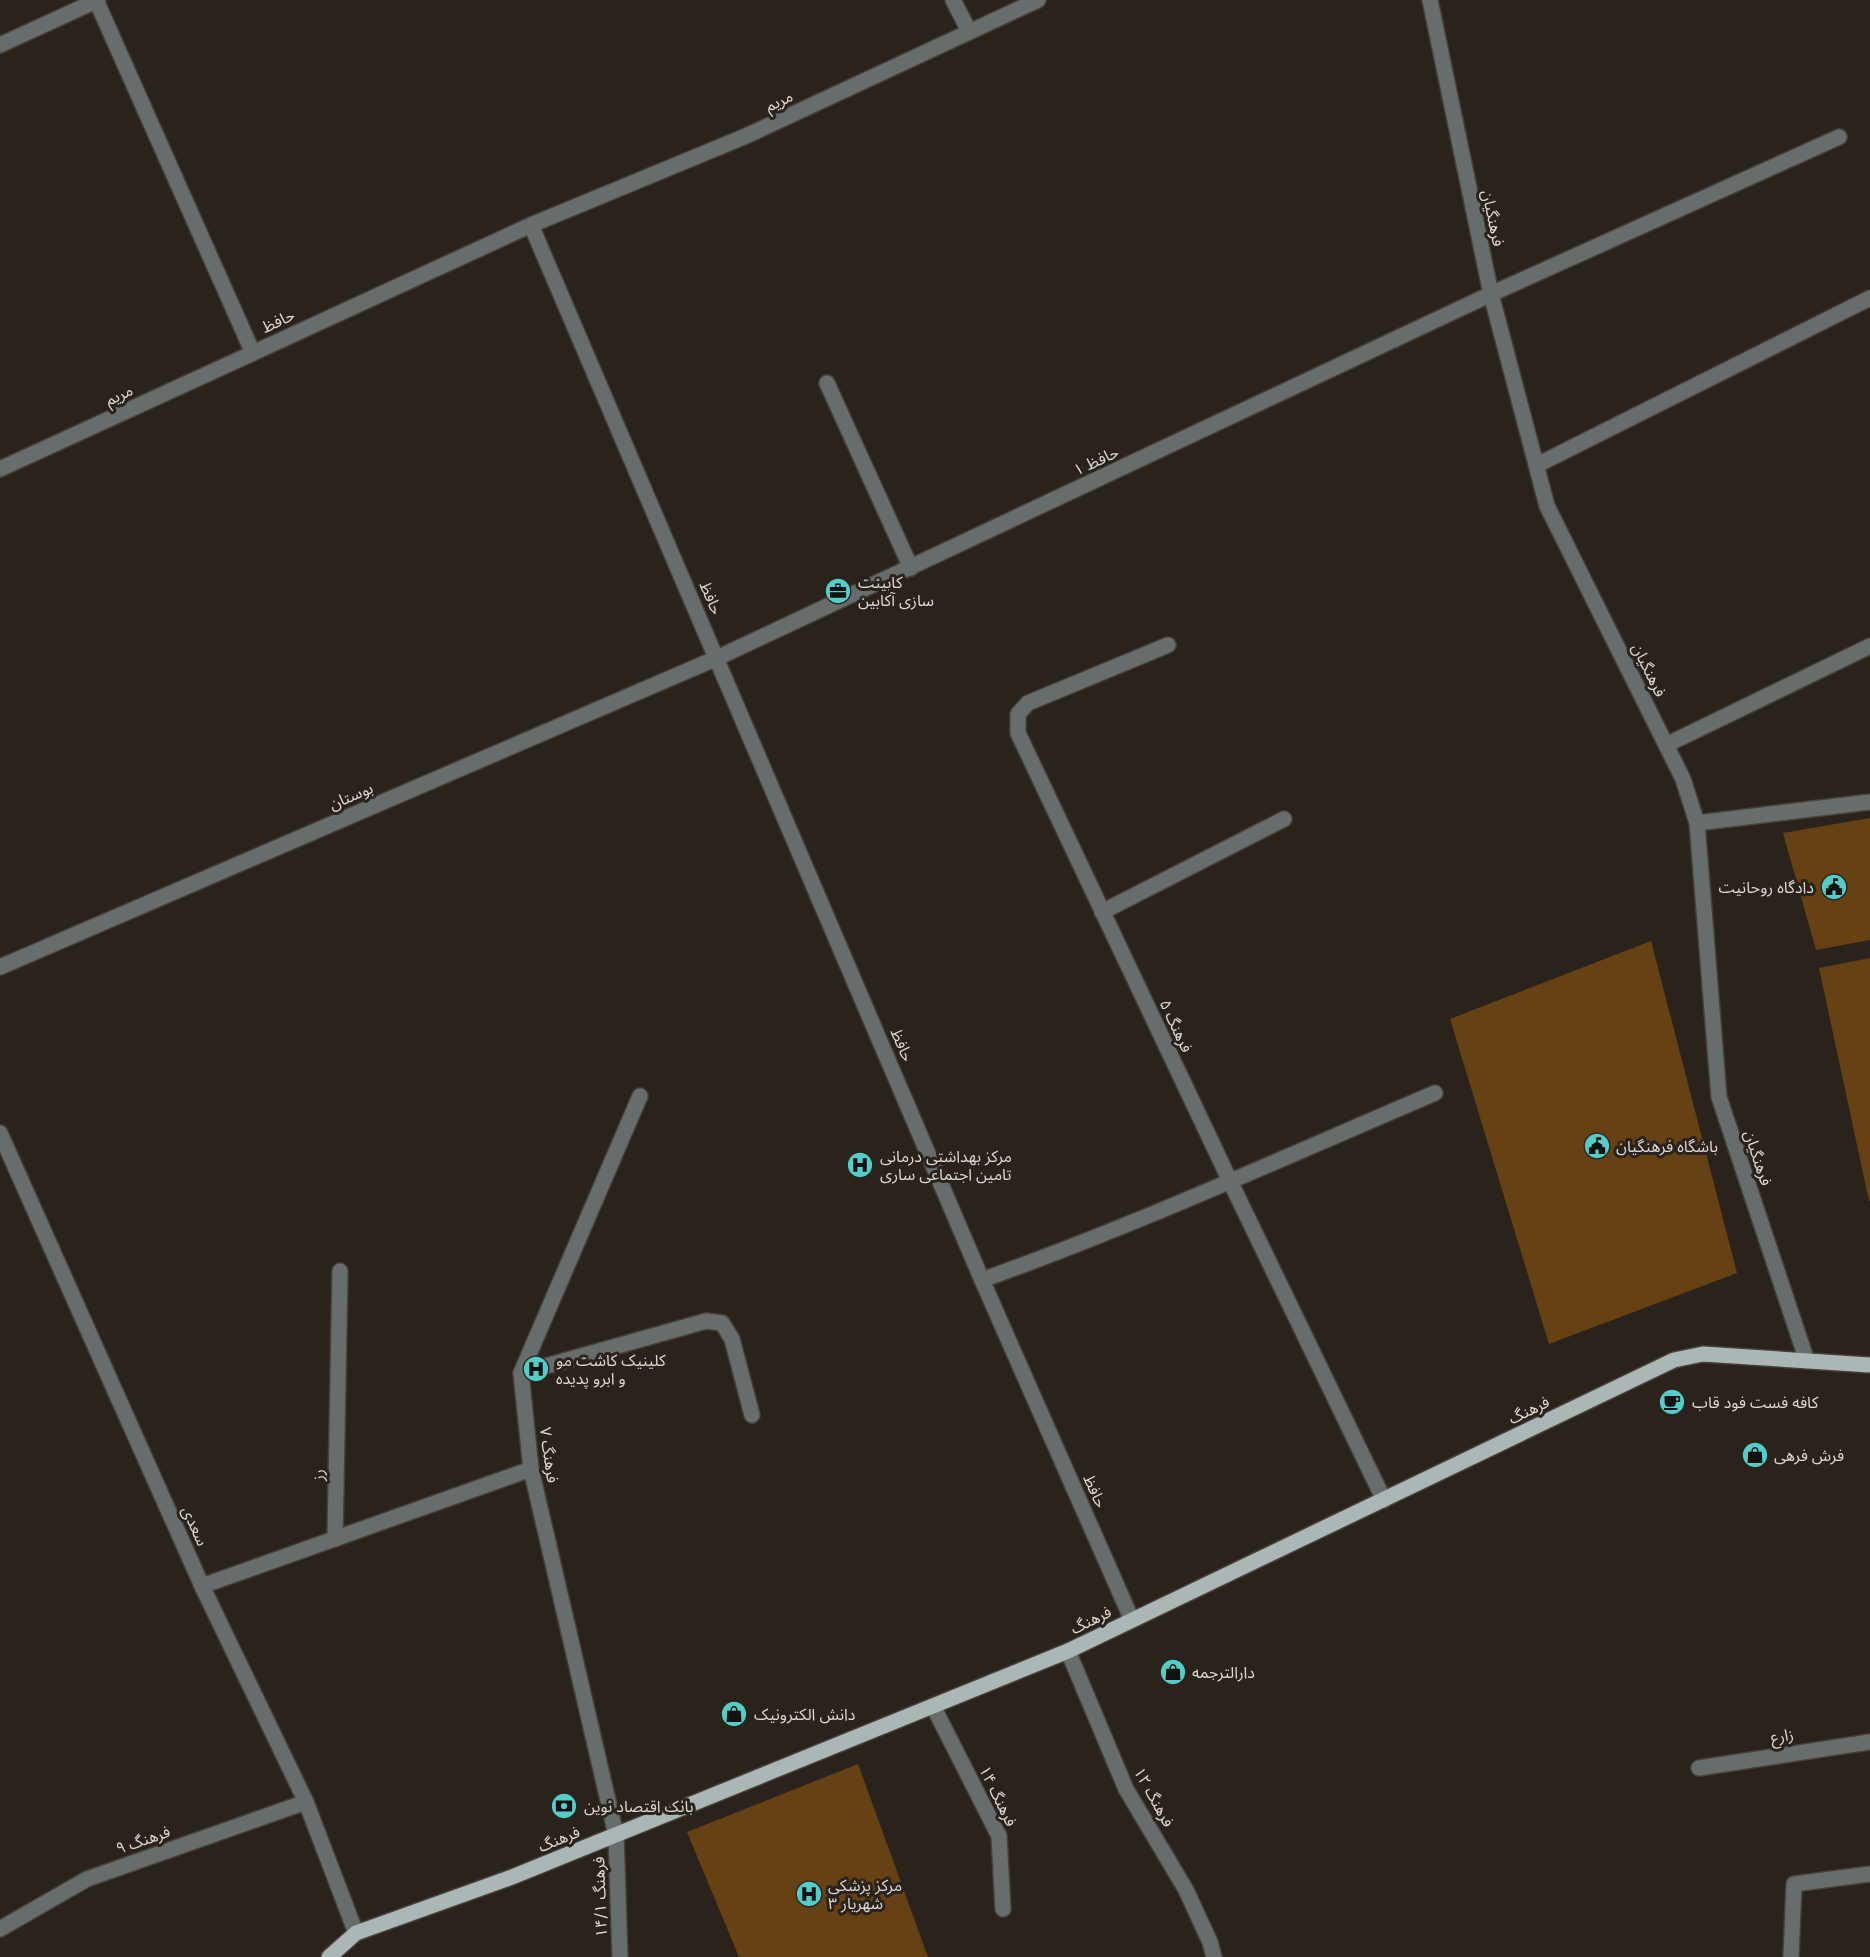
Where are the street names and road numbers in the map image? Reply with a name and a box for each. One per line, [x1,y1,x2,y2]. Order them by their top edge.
street label: مریم [762,86,797,118]
street label: فرهنگیان [1478,188,1508,248]
street label: حافظ [258,305,298,337]
street label: مریم [102,380,137,412]
street label: حافظ ۱ [1070,442,1122,480]
street label: حافظ [696,578,726,618]
street label: فرهنگیان [1628,640,1670,700]
street label: بوستان [326,778,376,814]
street label: فرهنگ ۵ [1156,997,1196,1055]
street label: حافظ [887,1025,917,1065]
street label: فرهنگیان [1740,1128,1776,1188]
street label: فرهنگ [1505,1392,1553,1428]
street label: فرهنگ ۷ [536,1426,562,1484]
street label: رز [308,1469,328,1482]
street label: حافظ [1079,1471,1111,1511]
street label: سعدی [178,1503,212,1549]
street label: فرهنگ [1067,1602,1115,1638]
street label: زارع [1769,1725,1795,1750]
street label: فرهنگ ۱۴ [975,1762,1021,1830]
street label: فرهنگ ١٢ [1130,1764,1178,1830]
street label: فرهنگ ۹ [113,1822,173,1858]
street label: فرهنگ [535,1822,583,1856]
street label: فرهنگ ۱۴/۱ [589,1856,611,1938]

